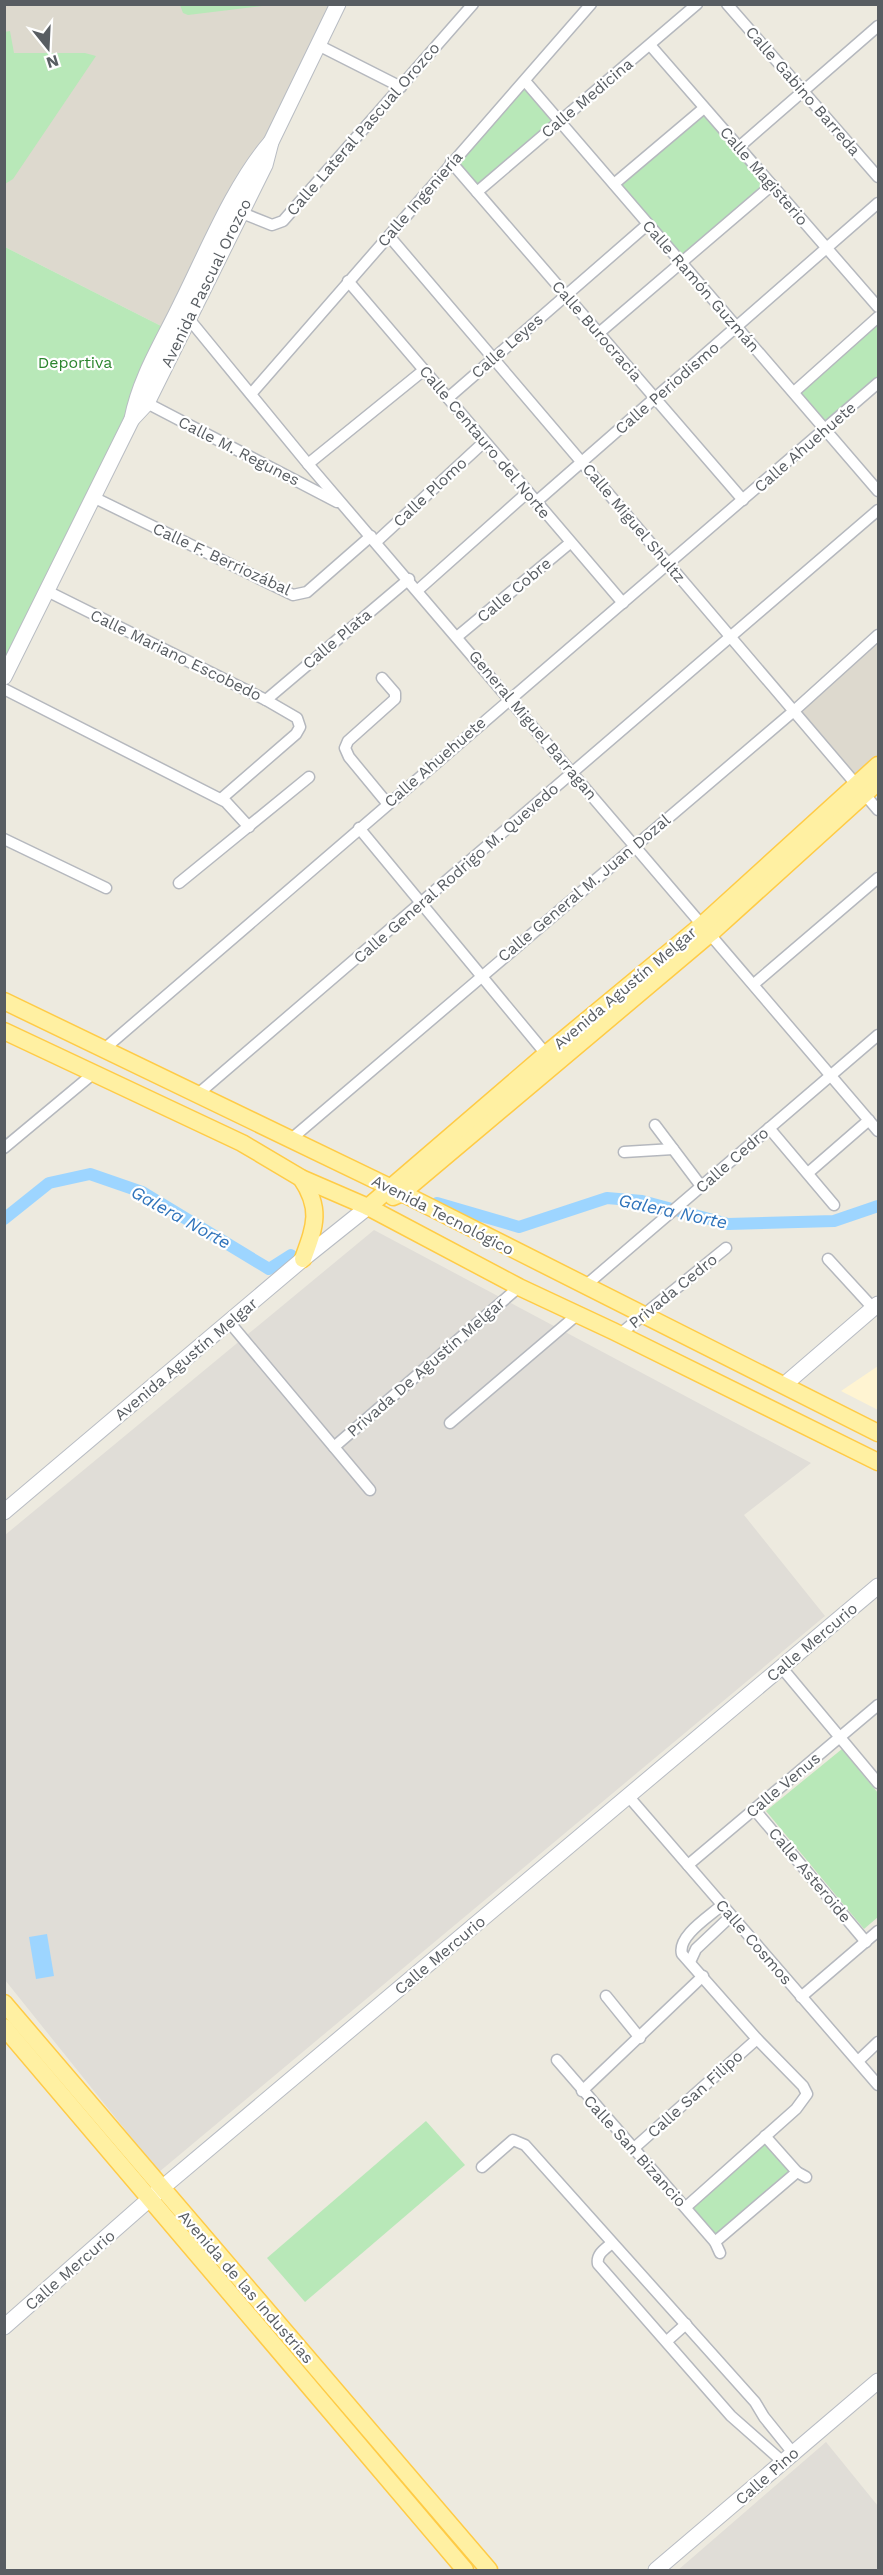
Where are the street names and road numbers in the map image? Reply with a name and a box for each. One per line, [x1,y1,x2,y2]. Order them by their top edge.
street label: Calle Gabino Barreda [742,22,864,160]
street label: Calle Lateral Pascual Orozco [283,38,443,220]
street label: Calle Medicina [537,54,637,142]
street label: Calle Magisterio [716,123,812,229]
street label: Calle Ingeniería [373,147,467,251]
street label: Avenida Pascual Orozco [157,195,255,371]
street label: Calle Ramón Guzmán [639,216,763,356]
street label: Calle Burocracia [548,277,646,385]
street label: Calle Leyes [467,310,547,382]
street label: Calle Periodismo [611,338,723,438]
street label: Calle Centauro del Norte [415,362,555,522]
street label: Calle Ahuehuete [750,398,860,496]
street label: Calle M. Regunes [175,412,303,490]
street label: Calle Plomo [389,453,471,531]
street label: Calle Miguel Shultz [579,460,689,586]
street label: Calle F. Berriozábal [150,519,294,599]
street label: Calle Cobre [473,554,555,626]
street label: Calle Mariano Escobedo [87,605,265,705]
street label: Calle Plata [299,605,375,673]
street label: General Miguel Barragan [465,646,601,804]
street label: Calle Ahuehuete [380,713,490,811]
street label: Calle General Rodrigo M. Quevedo [350,779,562,967]
street label: Calle General M. Juan Dozal [494,810,674,966]
street label: Avenida Agustín Melgar [550,922,701,1053]
street label: Calle Cedro [692,1123,772,1197]
street label: Avenida Tecnológico [369,1171,517,1259]
street label: Privada Cedro [625,1250,721,1332]
street label: Avenida Agustín Melgar [111,1293,262,1424]
street label: Privada De Agustín Melgar [343,1293,509,1441]
street label: Calle Mercurio [763,1598,861,1686]
street label: Calle Venus [742,1748,824,1822]
street label: Calle Asteroide [765,1824,855,1926]
street label: Calle Cosmos [712,1895,796,1989]
street label: Calle Mercurio [391,1911,489,1999]
street label: Calle San Filipo [643,2046,747,2142]
street label: Calle San Bizancio [580,2091,690,2211]
street label: Avenida de las Industrias [174,2207,318,2367]
street label: Calle Mercurio [21,2226,119,2314]
street label: Calle Pino [731,2443,803,2509]

